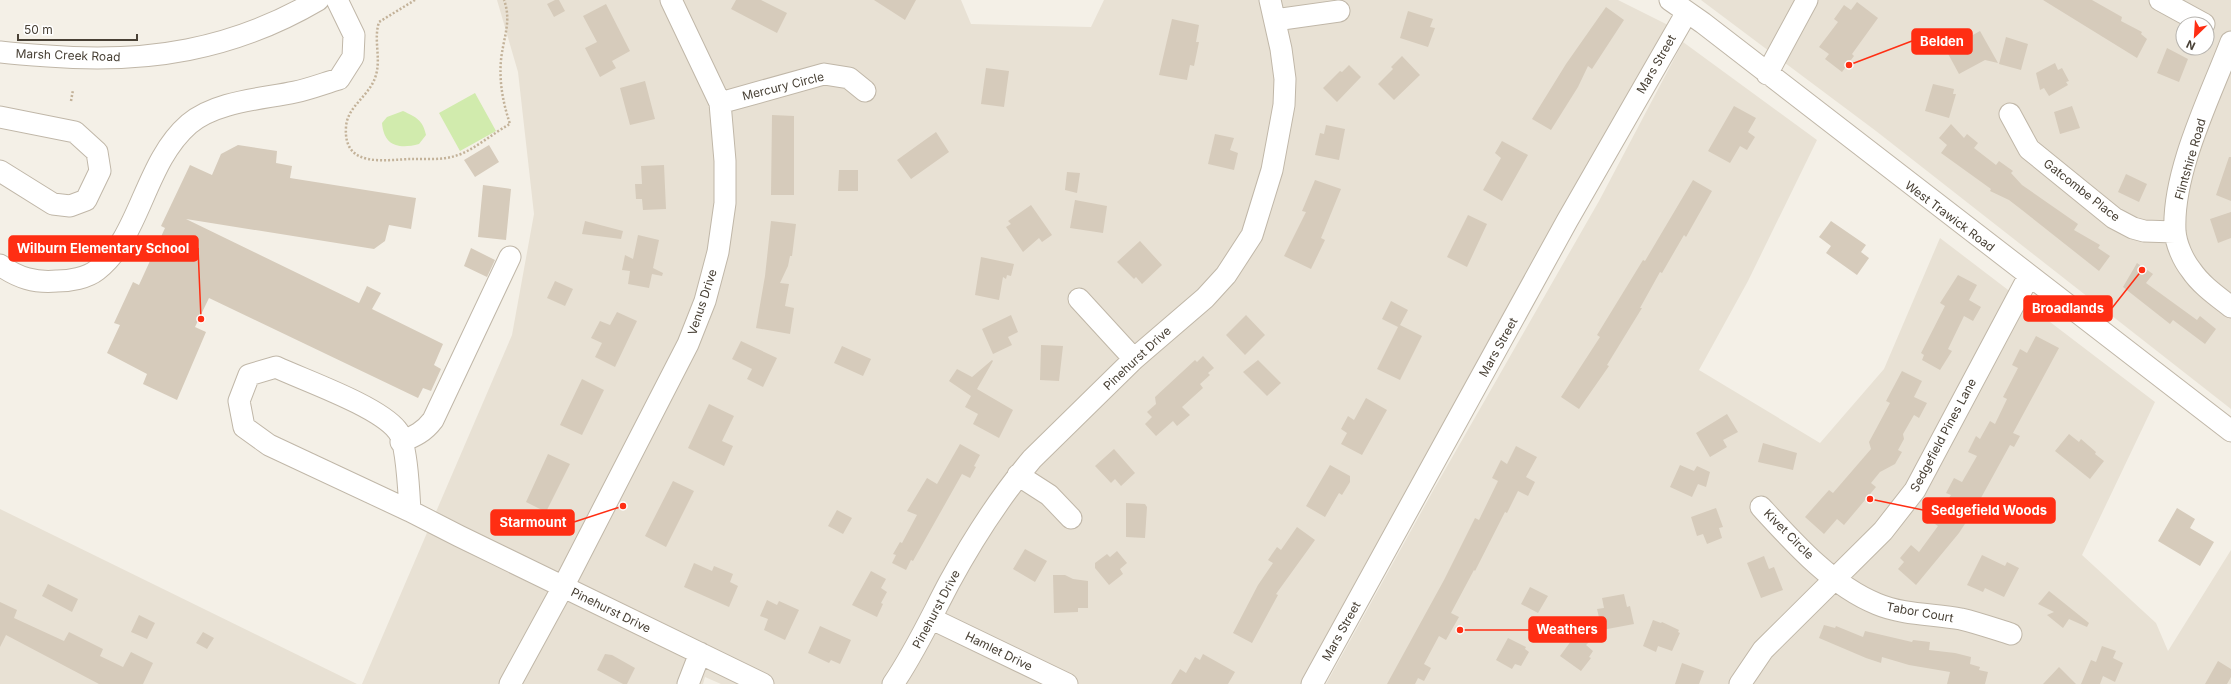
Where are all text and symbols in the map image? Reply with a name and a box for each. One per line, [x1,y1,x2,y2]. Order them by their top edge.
scale bar [18,16,137,42]
north arrow [2175,16,2215,56]
text: 50 m [24,22,53,37]
callout: Belden [1912,29,1972,54]
street label: Mars Street [1633,32,1679,96]
text: Belden [1920,33,1964,49]
text: N [2184,37,2198,53]
street label: Marsh Creek Road [15,46,121,64]
street label: Mercury Circle [741,69,825,103]
street label: Flintshire Road [2171,117,2209,201]
street label: Gatcombe Place [2041,155,2123,225]
street label: West Trawick Road [1902,177,1998,255]
callout: Wilburn Elementary School [9,236,198,261]
text: Wilburn Elementary School [17,240,189,256]
street label: Venus Drive [684,267,720,337]
callout: Broadlands [2024,296,2112,321]
text: Broadlands [2032,300,2104,316]
street label: Mars Street [1476,315,1521,379]
street label: Pinehurst Drive [1100,323,1174,393]
street label: Sedgefield Pines Lane [1907,376,1979,494]
callout: Sedgefield Woods [1923,498,2055,523]
text: Sedgefield Woods [1931,502,2047,518]
street label: Kivet Circle [1761,506,1817,562]
callout: Starmount [491,510,574,535]
text: Starmount [499,514,567,530]
street label: Pinehurst Drive [909,567,963,651]
street label: Pinehurst Drive [569,584,653,636]
street label: Mars Street [1319,599,1364,663]
street label: Tabor Court [1885,599,1955,625]
callout: Weathers [1529,617,1606,642]
text: Weathers [1536,621,1598,637]
street label: Hamlet Drive [963,628,1035,674]

